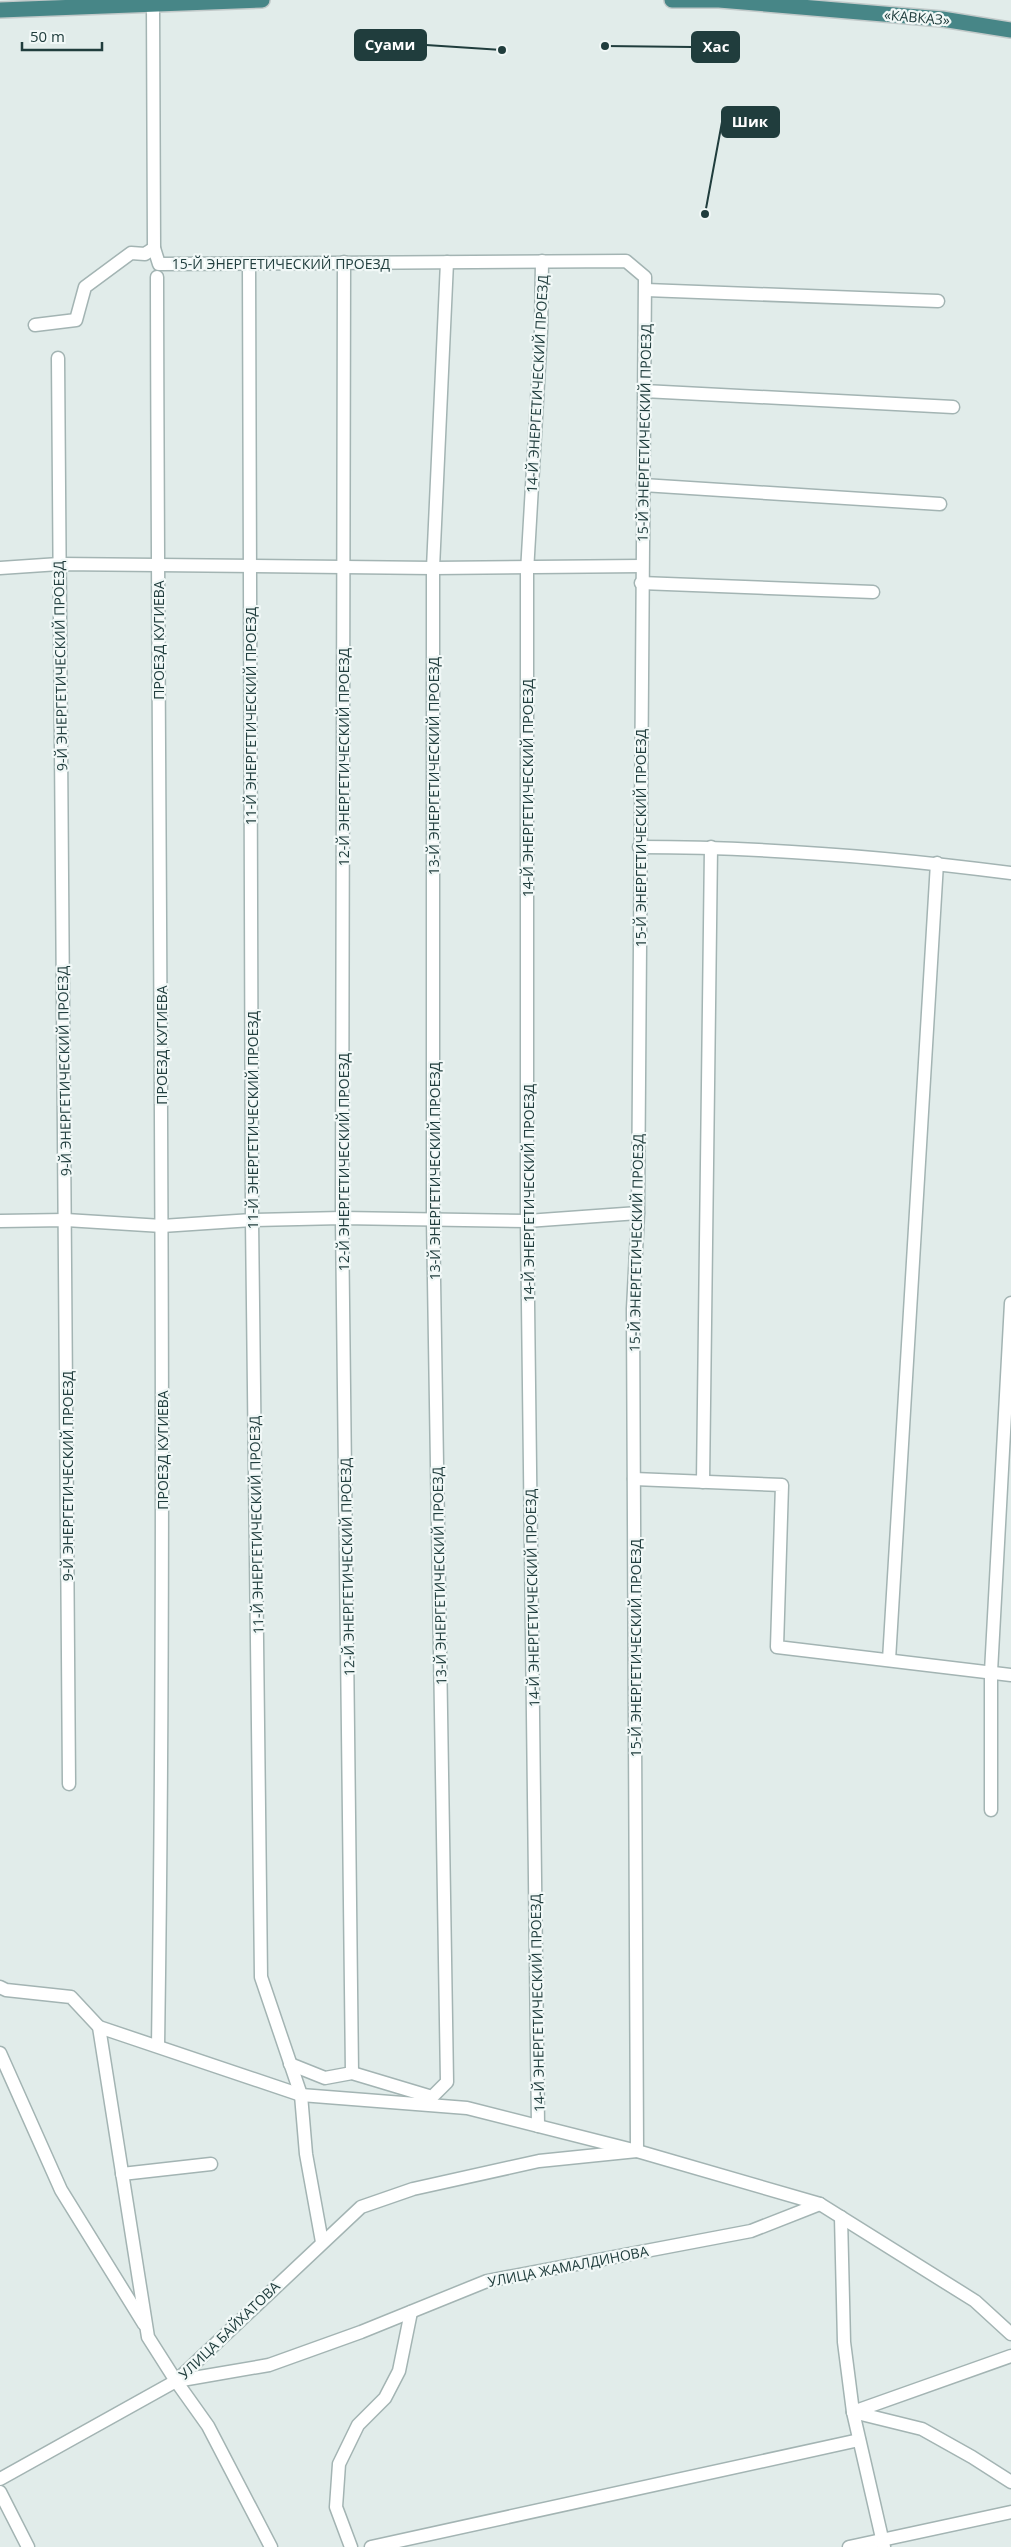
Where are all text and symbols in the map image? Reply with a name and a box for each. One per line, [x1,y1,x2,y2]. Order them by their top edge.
street label: «КАВКАЗ» [883,5,951,29]
scale bar [22,20,102,52]
text: 50 m [30,26,65,46]
callout: Суами [355,30,426,60]
callout: Хас [692,32,739,62]
text: Суами [365,34,415,54]
text: Хас [703,36,730,56]
callout: Шик [722,107,779,137]
text: Шик [732,111,769,131]
street label: 15-Й ЭНЕРГЕТИЧЕСКИЙ ПРОЕЗД [172,254,391,273]
street label: 14-Й ЭНЕРГЕТИЧЕСКИЙ ПРОЕЗД [522,274,552,494]
street label: 15-Й ЭНЕРГЕТИЧЕСКИЙ ПРОЕЗД [633,323,655,542]
street label: 9-Й ЭНЕРГЕТИЧЕСКИЙ ПРОЕЗД [49,560,71,771]
street label: ПРОЕЗД КУГИЕВА [149,580,168,700]
street label: 11-Й ЭНЕРГЕТИЧЕСКИЙ ПРОЕЗД [241,606,260,825]
street label: 12-Й ЭНЕРГЕТИЧЕСКИЙ ПРОЕЗД [334,647,353,866]
street label: 13-Й ЭНЕРГЕТИЧЕСКИЙ ПРОЕЗД [424,656,443,875]
street label: 14-Й ЭНЕРГЕТИЧЕСКИЙ ПРОЕЗД [518,678,537,897]
street label: 15-Й ЭНЕРГЕТИЧЕСКИЙ ПРОЕЗД [631,728,650,947]
street label: 9-Й ЭНЕРГЕТИЧЕСКИЙ ПРОЕЗД [53,965,75,1176]
street label: ПРОЕЗД КУГИЕВА [152,985,171,1105]
street label: 11-Й ЭНЕРГЕТИЧЕСКИЙ ПРОЕЗД [243,1010,262,1229]
street label: 12-Й ЭНЕРГЕТИЧЕСКИЙ ПРОЕЗД [334,1052,353,1271]
street label: 13-Й ЭНЕРГЕТИЧЕСКИЙ ПРОЕЗД [425,1061,444,1280]
street label: 14-Й ЭНЕРГЕТИЧЕСКИЙ ПРОЕЗД [519,1083,538,1302]
street label: 15-Й ЭНЕРГЕТИЧЕСКИЙ ПРОЕЗД [625,1133,647,1352]
street label: 9-Й ЭНЕРГЕТИЧЕСКИЙ ПРОЕЗД [58,1370,77,1581]
street label: ПРОЕЗД КУГИЕВА [153,1390,172,1510]
street label: 11-Й ЭНЕРГЕТИЧЕСКИЙ ПРОЕЗД [245,1415,267,1634]
street label: 12-Й ЭНЕРГЕТИЧЕСКИЙ ПРОЕЗД [336,1457,358,1676]
street label: 13-Й ЭНЕРГЕТИЧЕСКИЙ ПРОЕЗД [428,1466,450,1685]
street label: 14-Й ЭНЕРГЕТИЧЕСКИЙ ПРОЕЗД [521,1488,543,1707]
street label: 15-Й ЭНЕРГЕТИЧЕСКИЙ ПРОЕЗД [626,1538,645,1757]
street label: 14-Й ЭНЕРГЕТИЧЕСКИЙ ПРОЕЗД [526,1893,548,2112]
street label: УЛИЦА ЖАМАЛДИНОВА [486,2241,650,2291]
street label: УЛИЦА БАЙХАТОВА [174,2277,284,2383]

